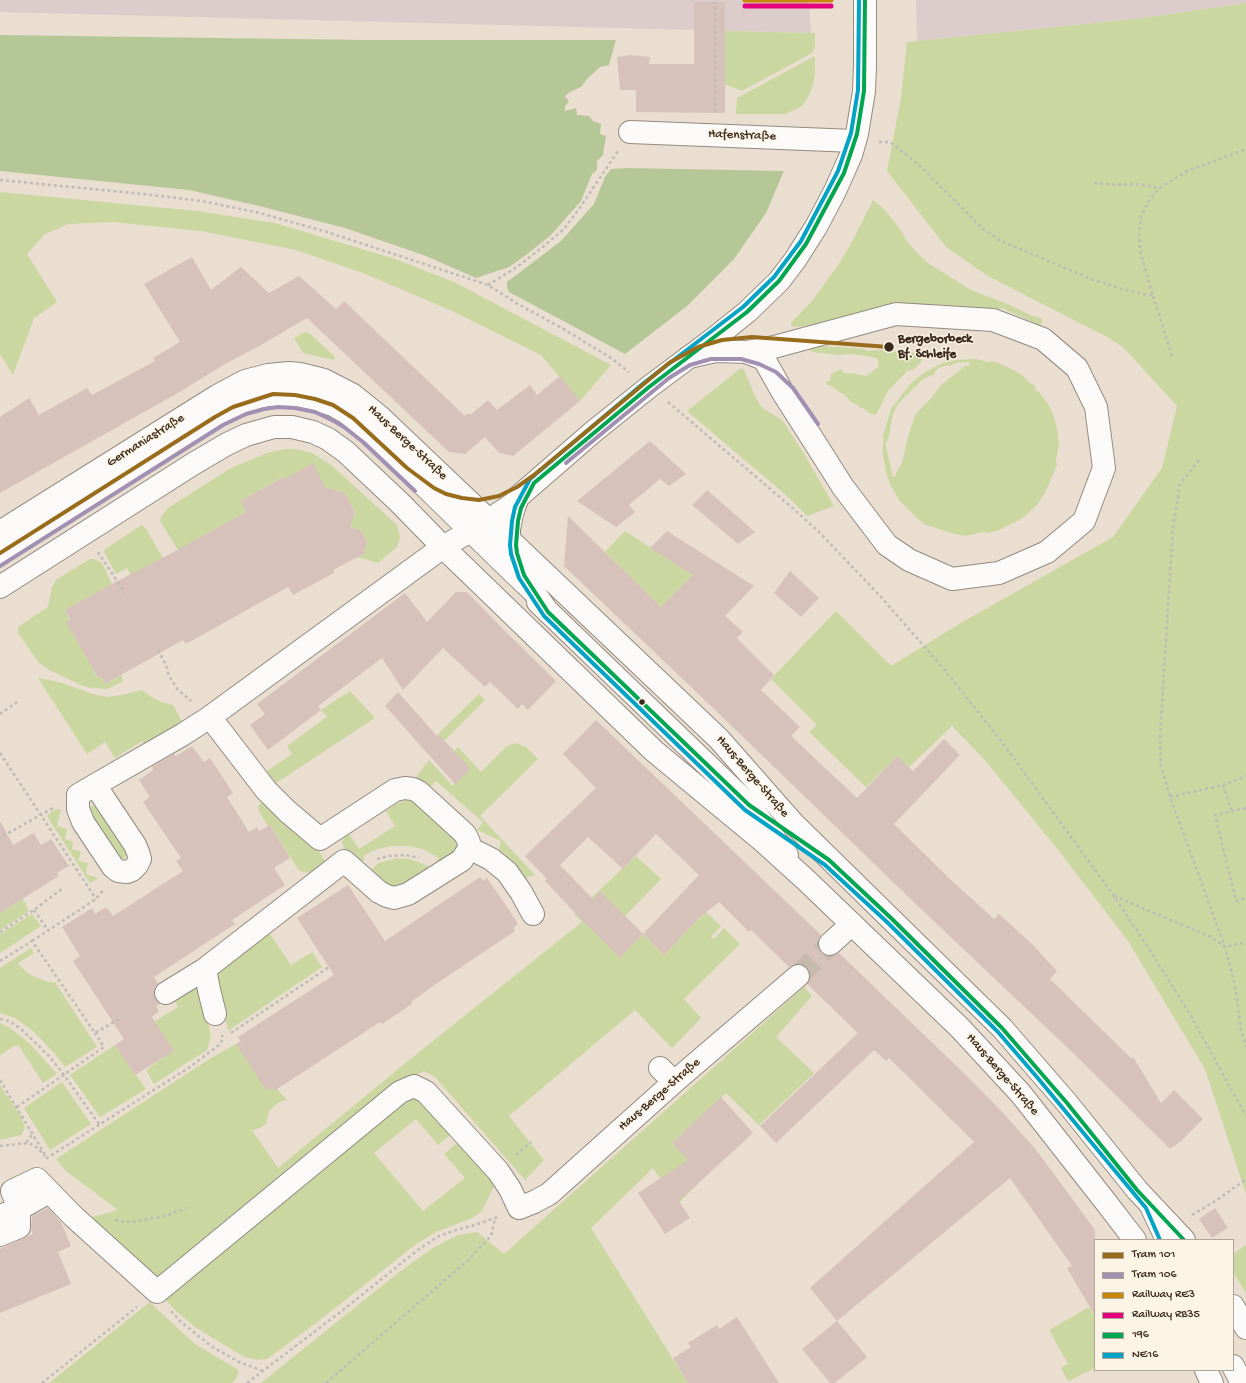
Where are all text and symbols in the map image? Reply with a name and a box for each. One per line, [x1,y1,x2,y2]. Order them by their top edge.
street label: Hafenstraße [708,127,776,145]
place label: Bergeborbeck Bf. Schleife [898,332,972,363]
marker: Bergeborbeck Bf. Schleife [882,340,896,354]
street label: Haus-Berge-Straße [364,402,450,484]
street label: Germaniastraße [104,411,188,471]
unlabelled marker [637,697,647,707]
street label: Haus-Berge-Straße [712,733,792,821]
street label: Haus-Berge-Straße [962,1031,1042,1119]
street label: Haus-Berge-Straße [616,1055,704,1135]
legend [1094,1239,1234,1371]
text: Tram 101 [1132,1248,1175,1262]
text: Tram 106 [1132,1268,1177,1282]
text: Railway RE3 [1132,1288,1195,1302]
text: Railway RB35 [1132,1308,1200,1322]
text: 196 [1132,1328,1149,1342]
text: NE16 [1132,1348,1158,1362]

